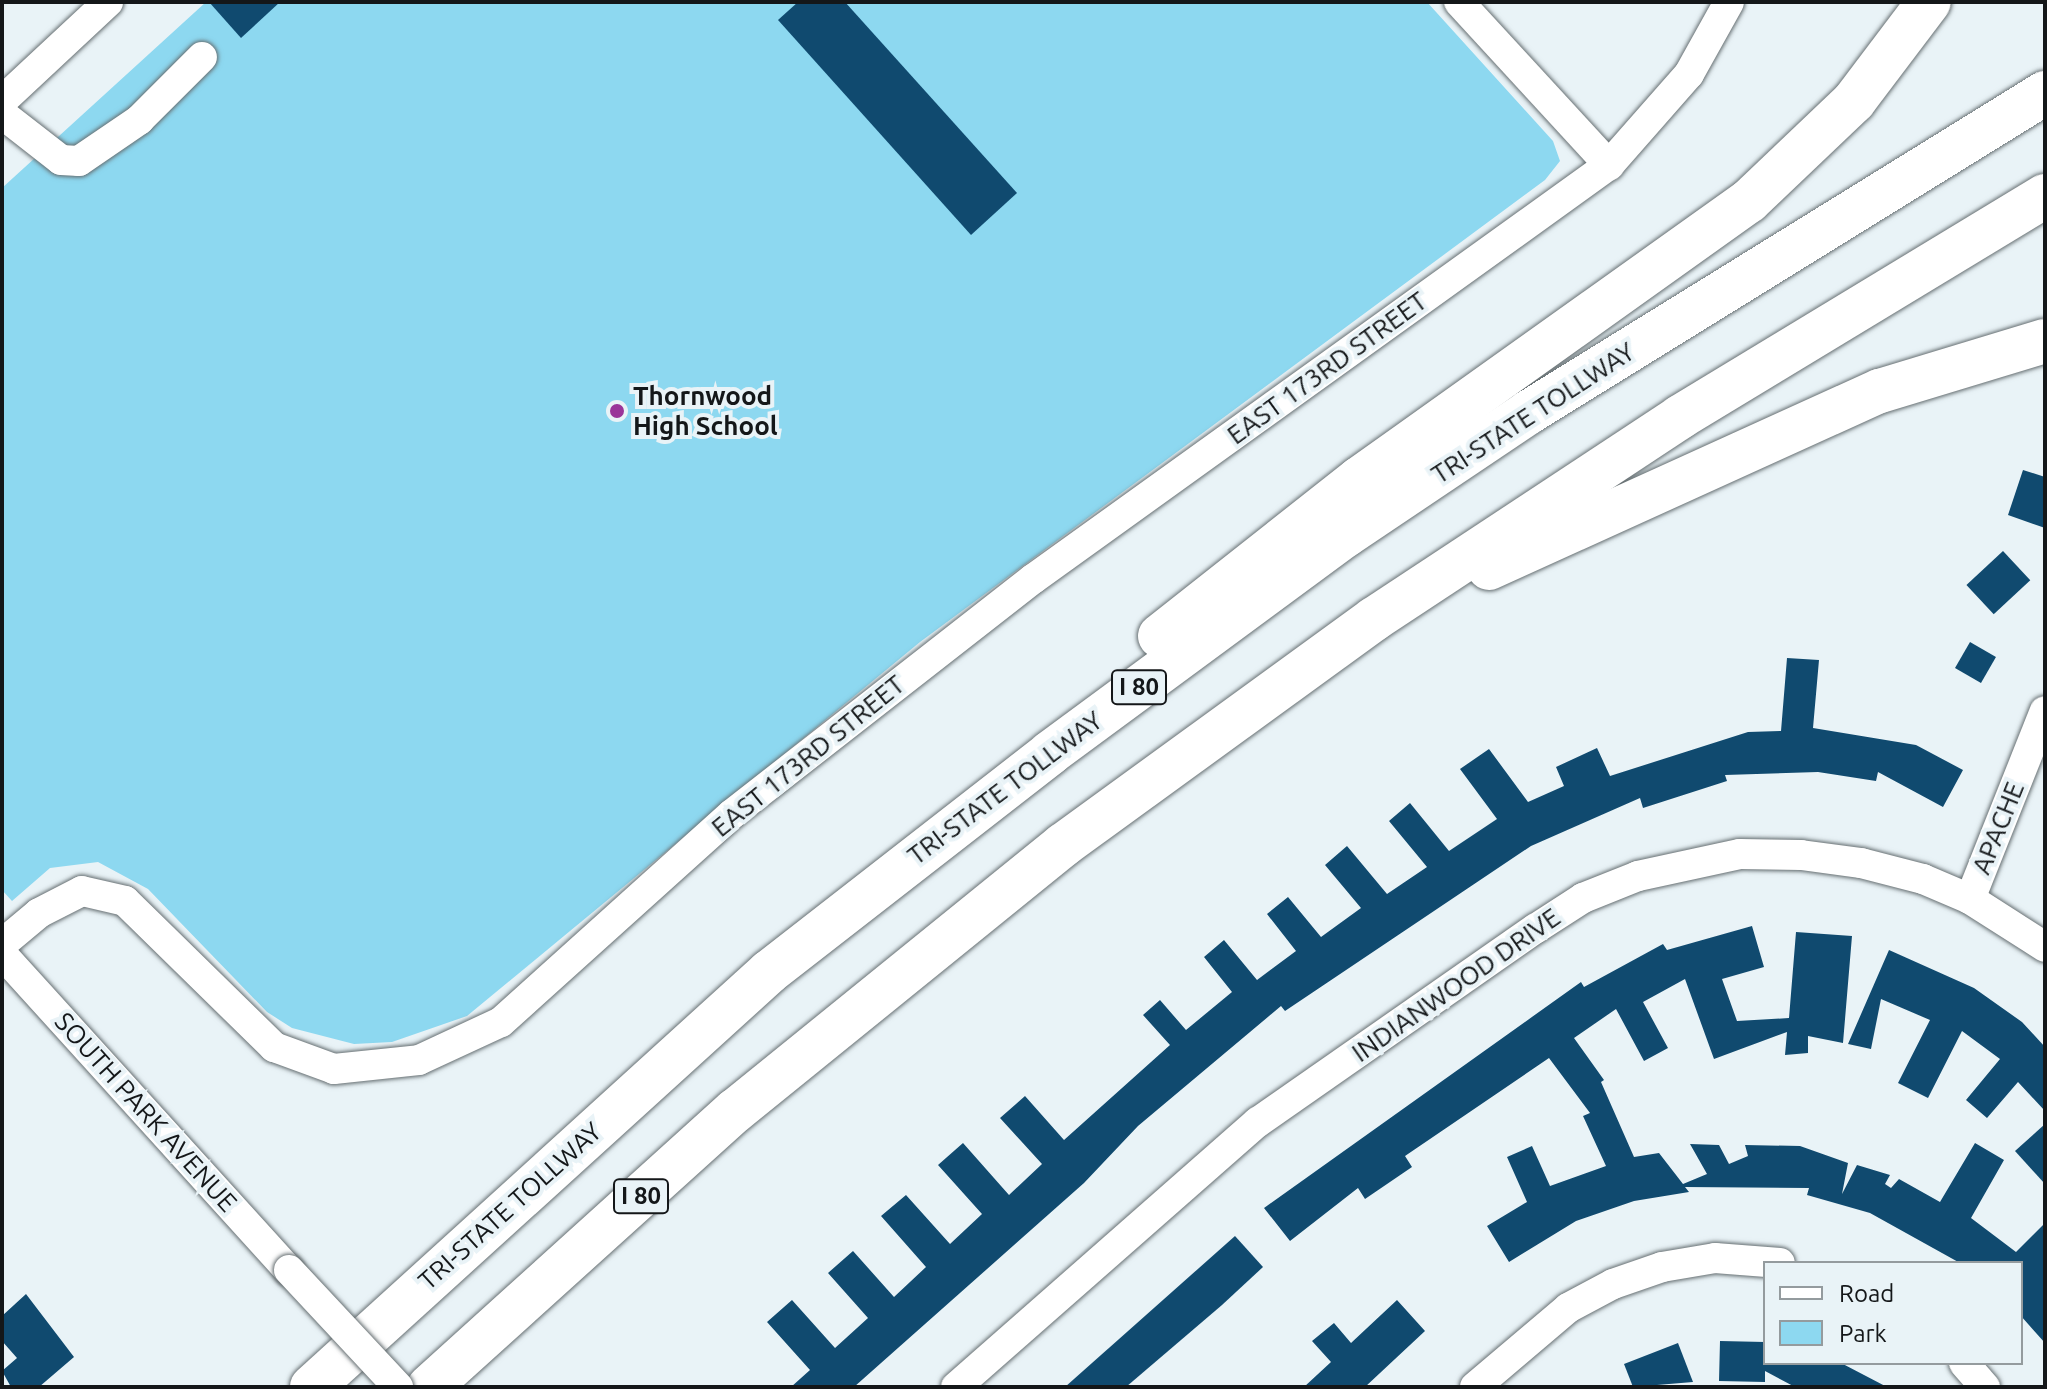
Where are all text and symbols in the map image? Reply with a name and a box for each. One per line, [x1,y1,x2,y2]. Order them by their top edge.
street label: EAST 173RD STREET [1221,285,1433,451]
street label: TRI-STATE TOLLWAY [1426,336,1640,490]
place label: Thornwood High School [633,380,778,442]
marker: Thornwood High School [608,402,626,420]
road number: I 80 [1111,667,1167,707]
street label: EAST 173RD STREET [705,669,911,843]
street label: TRI-STATE TOLLWAY [902,705,1108,871]
street label: APACHE [1965,777,2031,879]
street label: INDIANWOOD DRIVE [1346,901,1566,1069]
street label: SOUTH PARK AVENUE [48,1006,244,1218]
street label: TRI-STATE TOLLWAY [412,1116,608,1296]
road number: I 80 [613,1176,669,1216]
legend [1763,1261,2023,1365]
text: Road [1839,1280,1894,1307]
text: Park [1839,1320,1887,1347]

